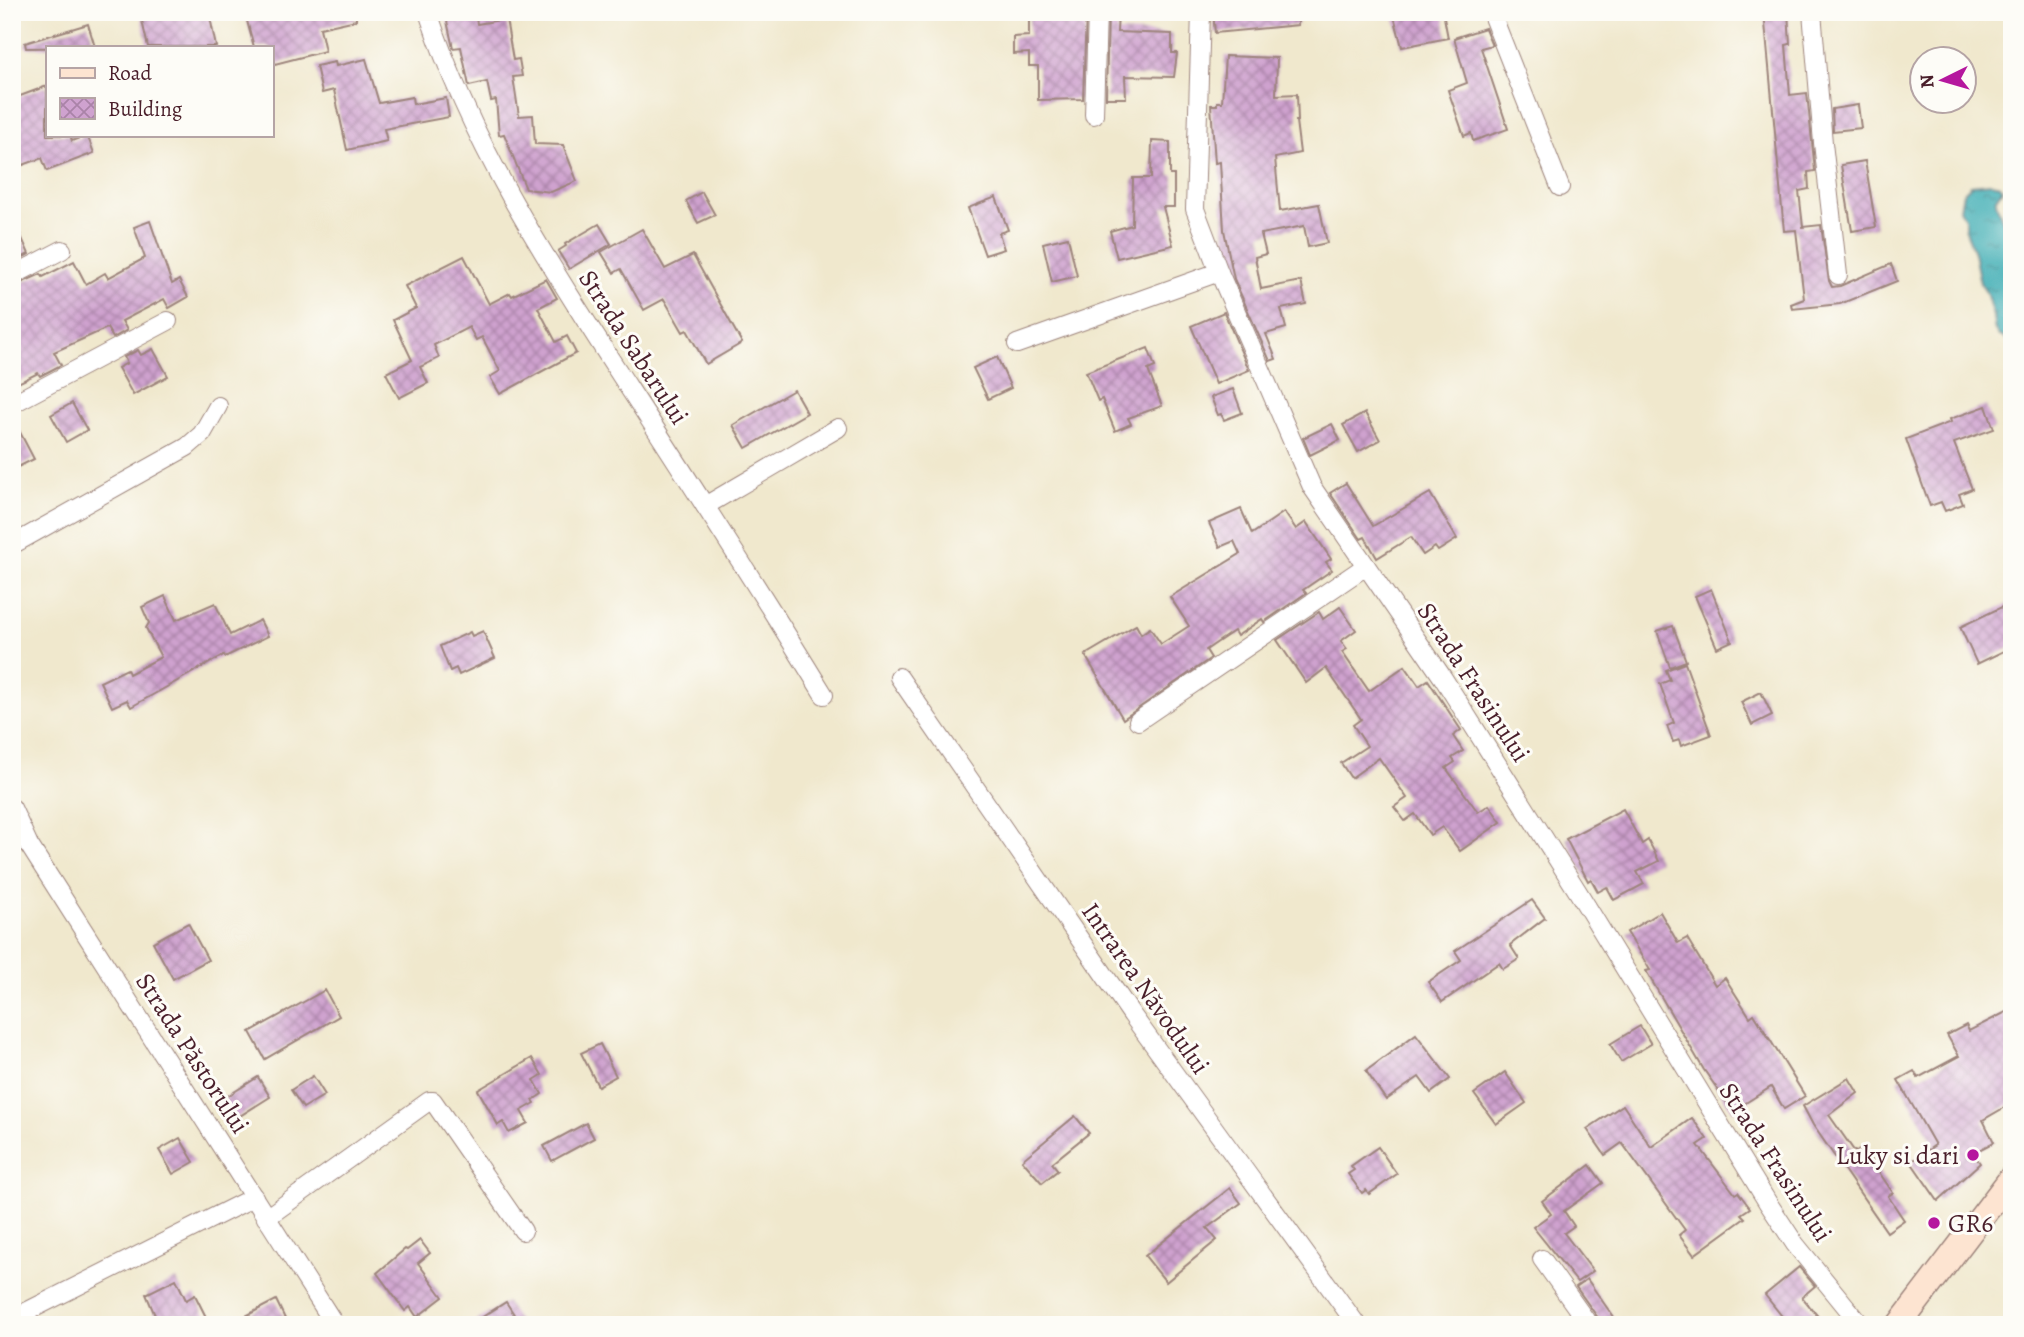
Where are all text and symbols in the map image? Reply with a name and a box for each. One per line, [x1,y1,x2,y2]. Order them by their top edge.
legend [46,46,273,136]
north arrow [1909,46,1979,116]
text: Road [108,59,152,87]
text: N [1913,73,1941,89]
text: Building [108,95,183,123]
street label: Strada Sabarului [570,263,697,431]
street label: Strada Frasinului [1409,596,1538,769]
street label: Intrarea Năvodului [1073,895,1218,1081]
street label: Strada Păstorului [128,966,258,1140]
street label: Strada Frasinului [1711,1076,1840,1249]
place label: Luky si dari [1836,1138,1959,1173]
marker: Luky si dari [1965,1147,1981,1163]
place label: GR6 [1948,1206,1993,1241]
marker: GR6 [1926,1215,1942,1231]

